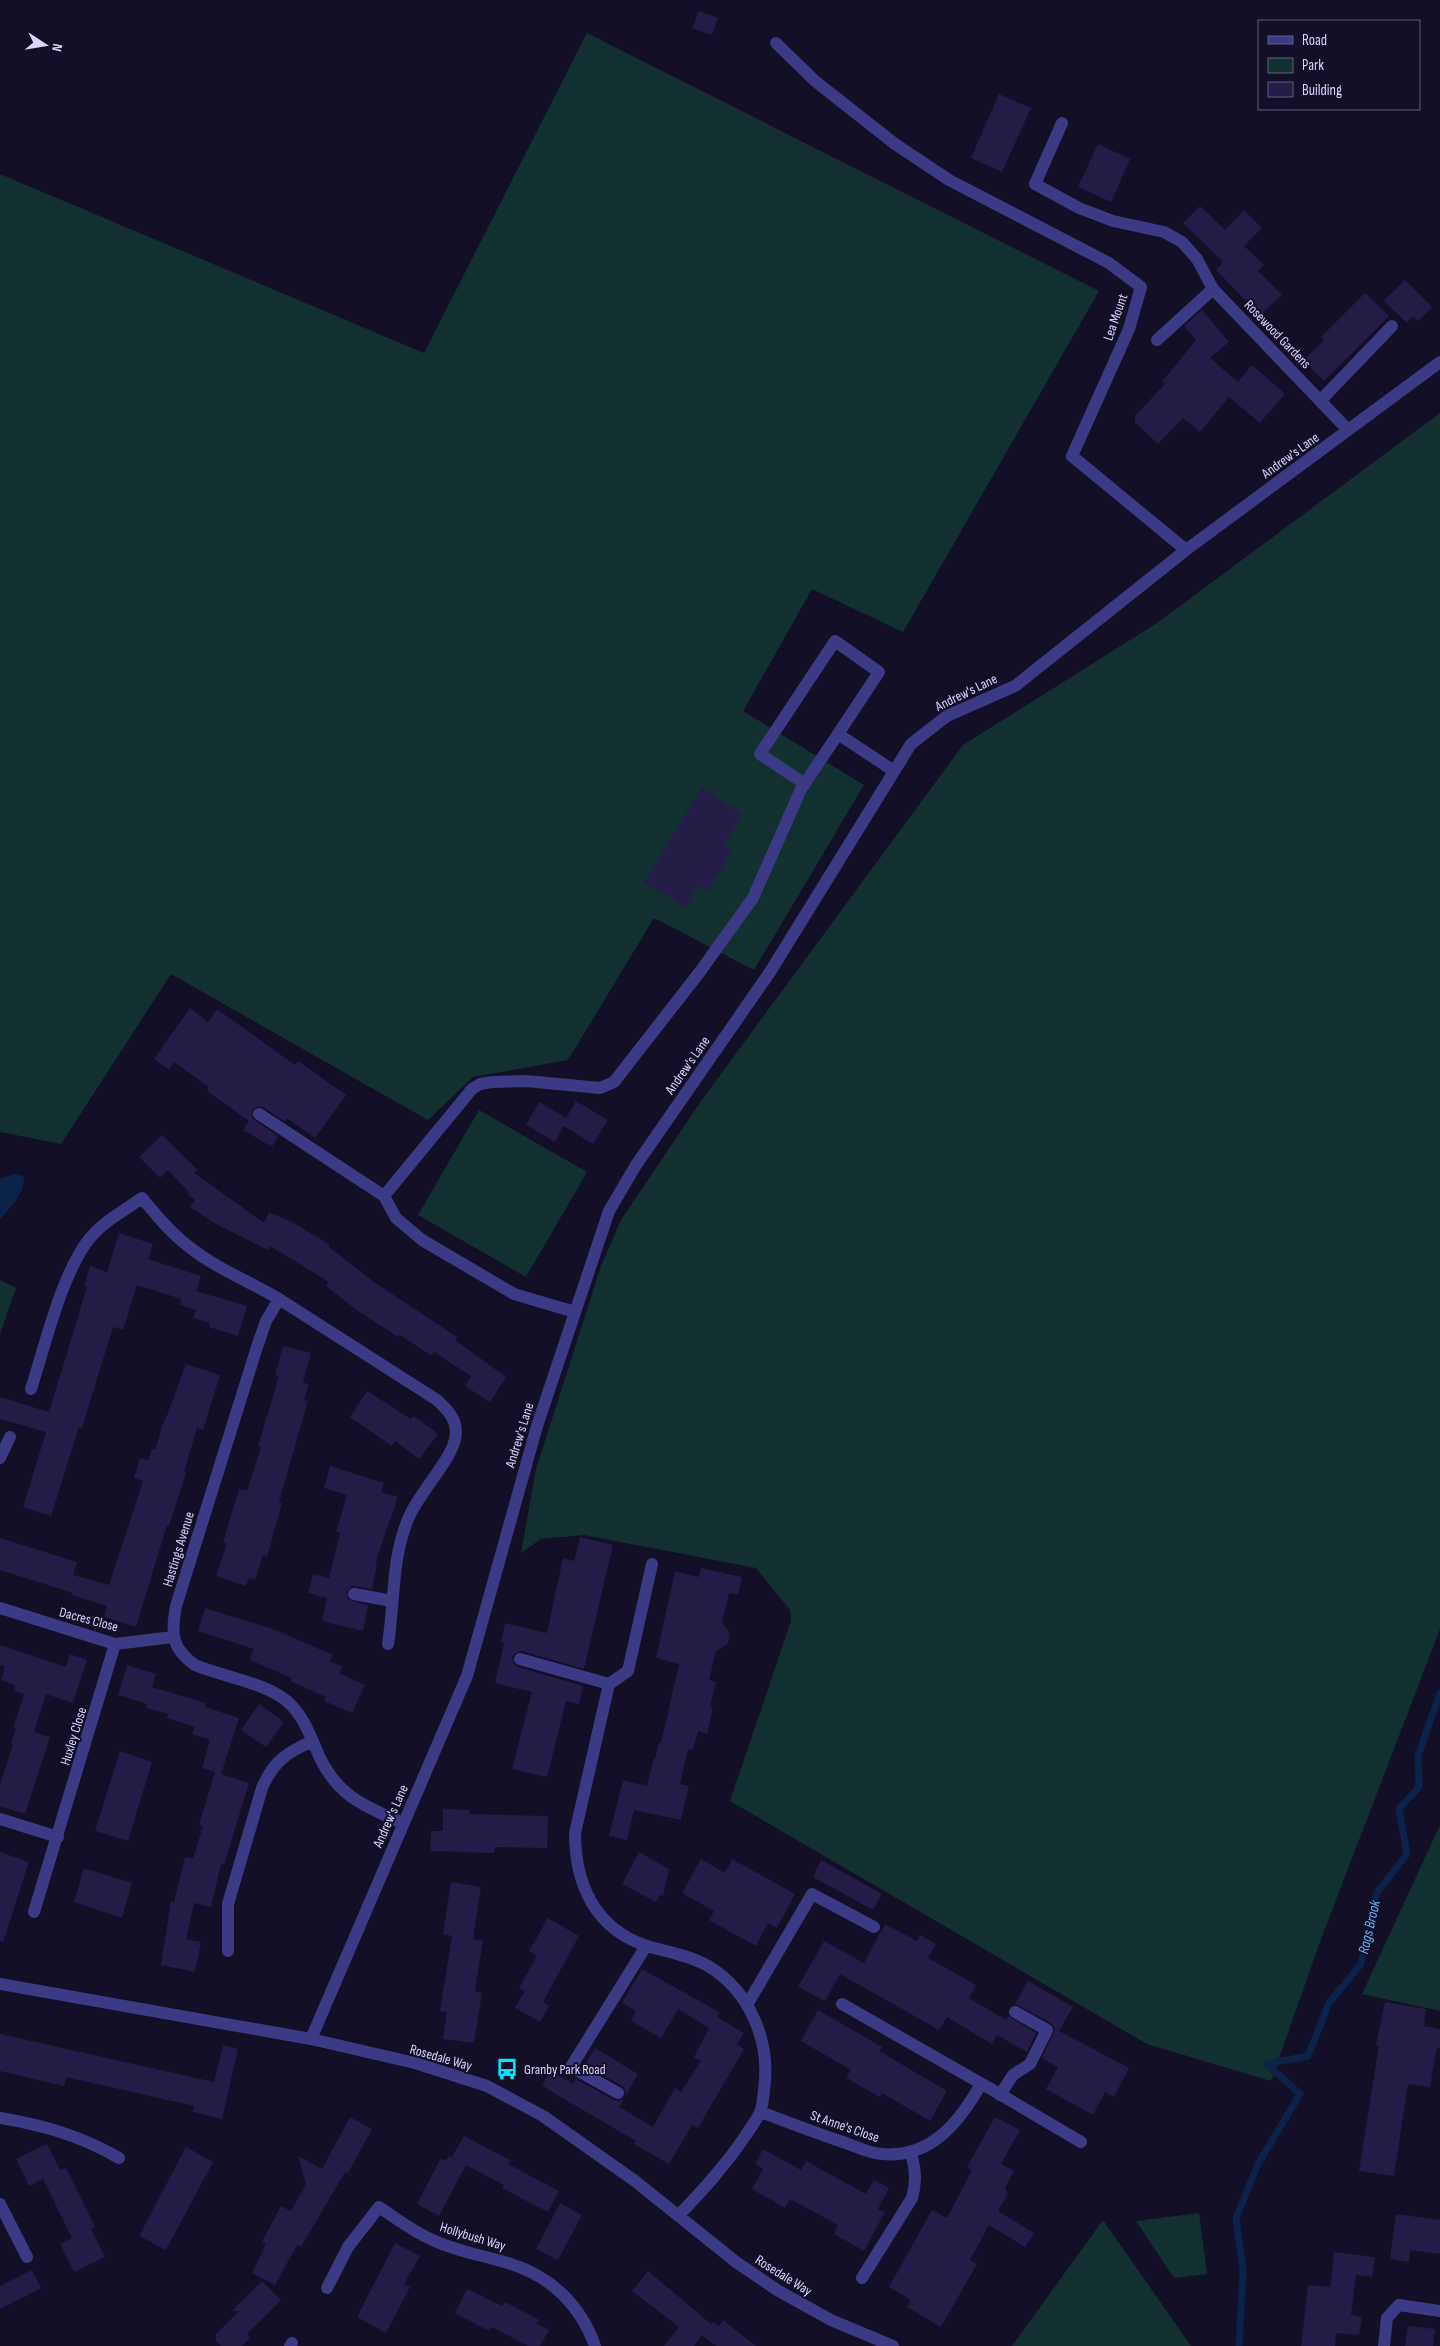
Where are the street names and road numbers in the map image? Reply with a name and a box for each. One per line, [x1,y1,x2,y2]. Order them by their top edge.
street label: Lea Mount [1100,291,1131,343]
street label: Rosewood Gardens [1241,297,1315,372]
street label: Andrew's Lane [1257,429,1322,483]
street label: Andrew's Lane [931,670,1000,715]
street label: Andrew's Lane [661,1033,714,1098]
street label: Andrew's Lane [501,1401,537,1471]
street label: Hastings Avenue [159,1510,198,1589]
street label: Dacres Close [58,1603,120,1635]
street label: Huxley Close [57,1705,90,1767]
street label: Andrew's Lane [369,1782,412,1851]
street label: Rosedale Way [408,2041,474,2075]
street label: St Anne's Close [808,2107,881,2146]
street label: Hollybush Way [438,2218,508,2255]
street label: Rosedale Way [752,2251,816,2300]

